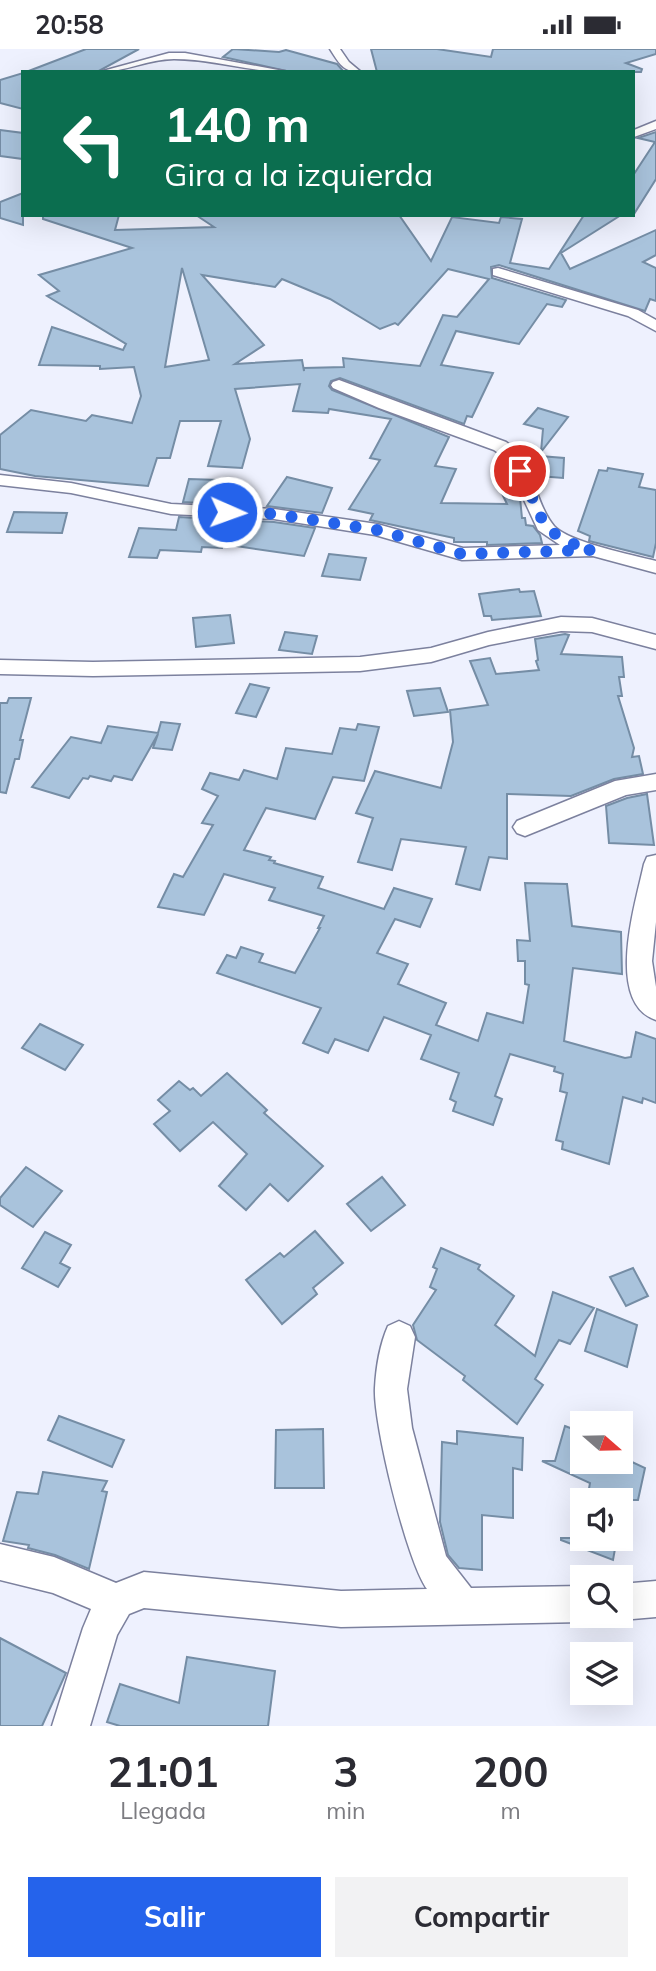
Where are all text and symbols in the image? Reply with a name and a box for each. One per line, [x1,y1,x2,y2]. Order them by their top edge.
text: 20:58 [35,8,104,41]
text: 140 m [164,93,310,154]
icon: left [49,98,140,189]
text: Gira a la izquierda [164,154,433,194]
pin [490,441,550,501]
icon: arrive [501,452,539,490]
position arrow [190,475,264,549]
north arrow [570,1411,634,1473]
map controls [570,1411,633,1705]
button: sound [570,1488,633,1551]
button: search [570,1565,633,1628]
button: layers [570,1642,633,1705]
text: 21:01 [108,1745,219,1798]
text: 3 [333,1745,358,1798]
text: 200 [473,1745,548,1798]
text: Llegada [120,1796,206,1825]
text: min [326,1796,365,1825]
text: m [501,1796,521,1825]
button: Salir [28,1877,321,1957]
button: Compartir [335,1877,628,1957]

